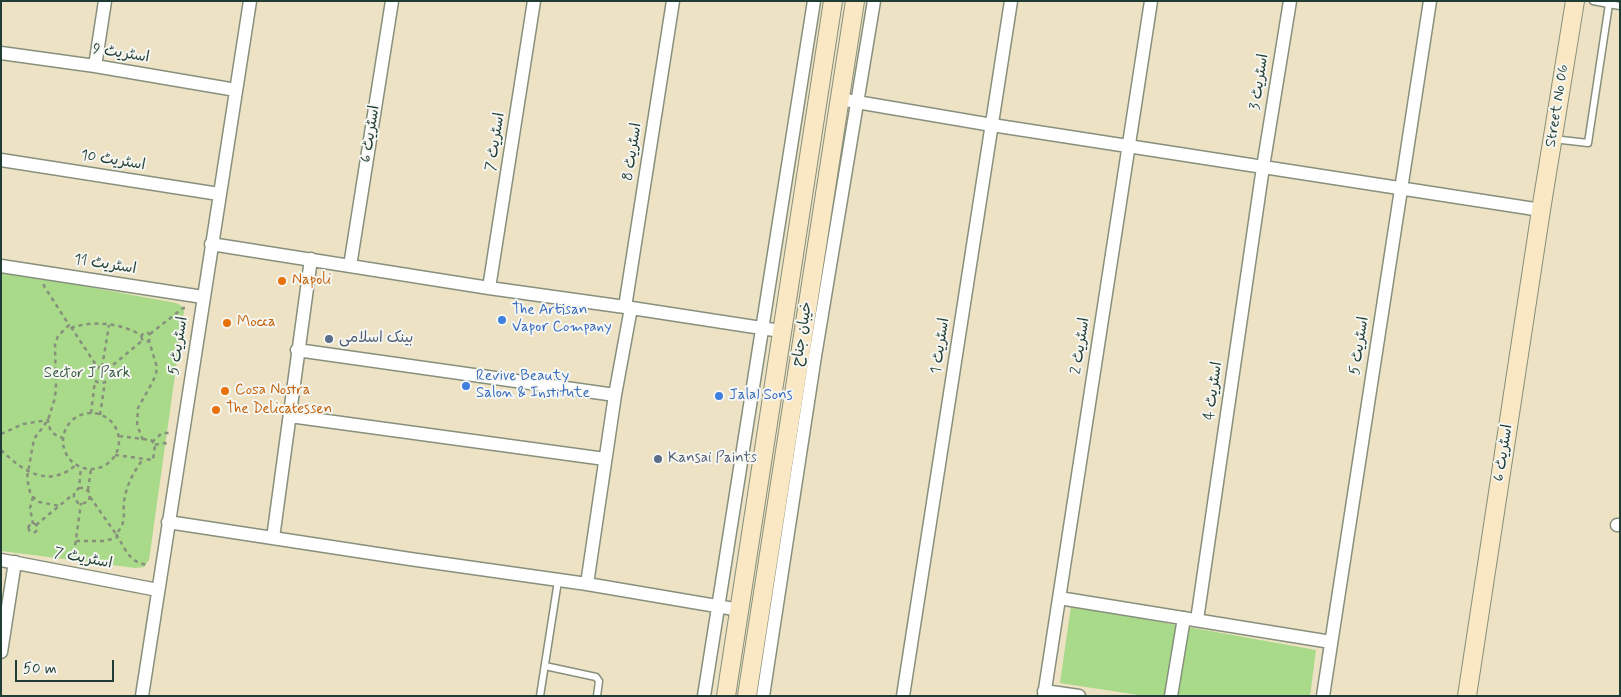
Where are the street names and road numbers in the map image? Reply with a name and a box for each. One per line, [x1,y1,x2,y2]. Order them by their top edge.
street label: اسٹریٹ 9 [91,41,151,67]
street label: اسٹریٹ 3 [1247,53,1273,111]
street label: Street No 06 [1543,63,1573,149]
street label: اسٹریٹ 6 [358,104,384,164]
street label: اسٹریٹ 7 [483,111,509,173]
street label: اسٹریٹ 8 [620,122,646,182]
street label: اسٹریٹ 10 [79,147,147,175]
street label: اسٹریٹ 11 [72,251,138,279]
street label: خیبان جناح [789,300,817,368]
street label: اسٹریٹ 5 [166,316,192,376]
street label: اسٹریٹ 2 [1068,316,1094,376]
street label: اسٹریٹ 5 [1347,316,1373,376]
street label: اسٹریٹ 1 [928,317,954,375]
street label: اسٹریٹ 4 [1201,361,1227,421]
street label: اسٹریٹ 6 [1491,423,1517,483]
street label: اسٹریٹ 7 [52,545,114,573]

